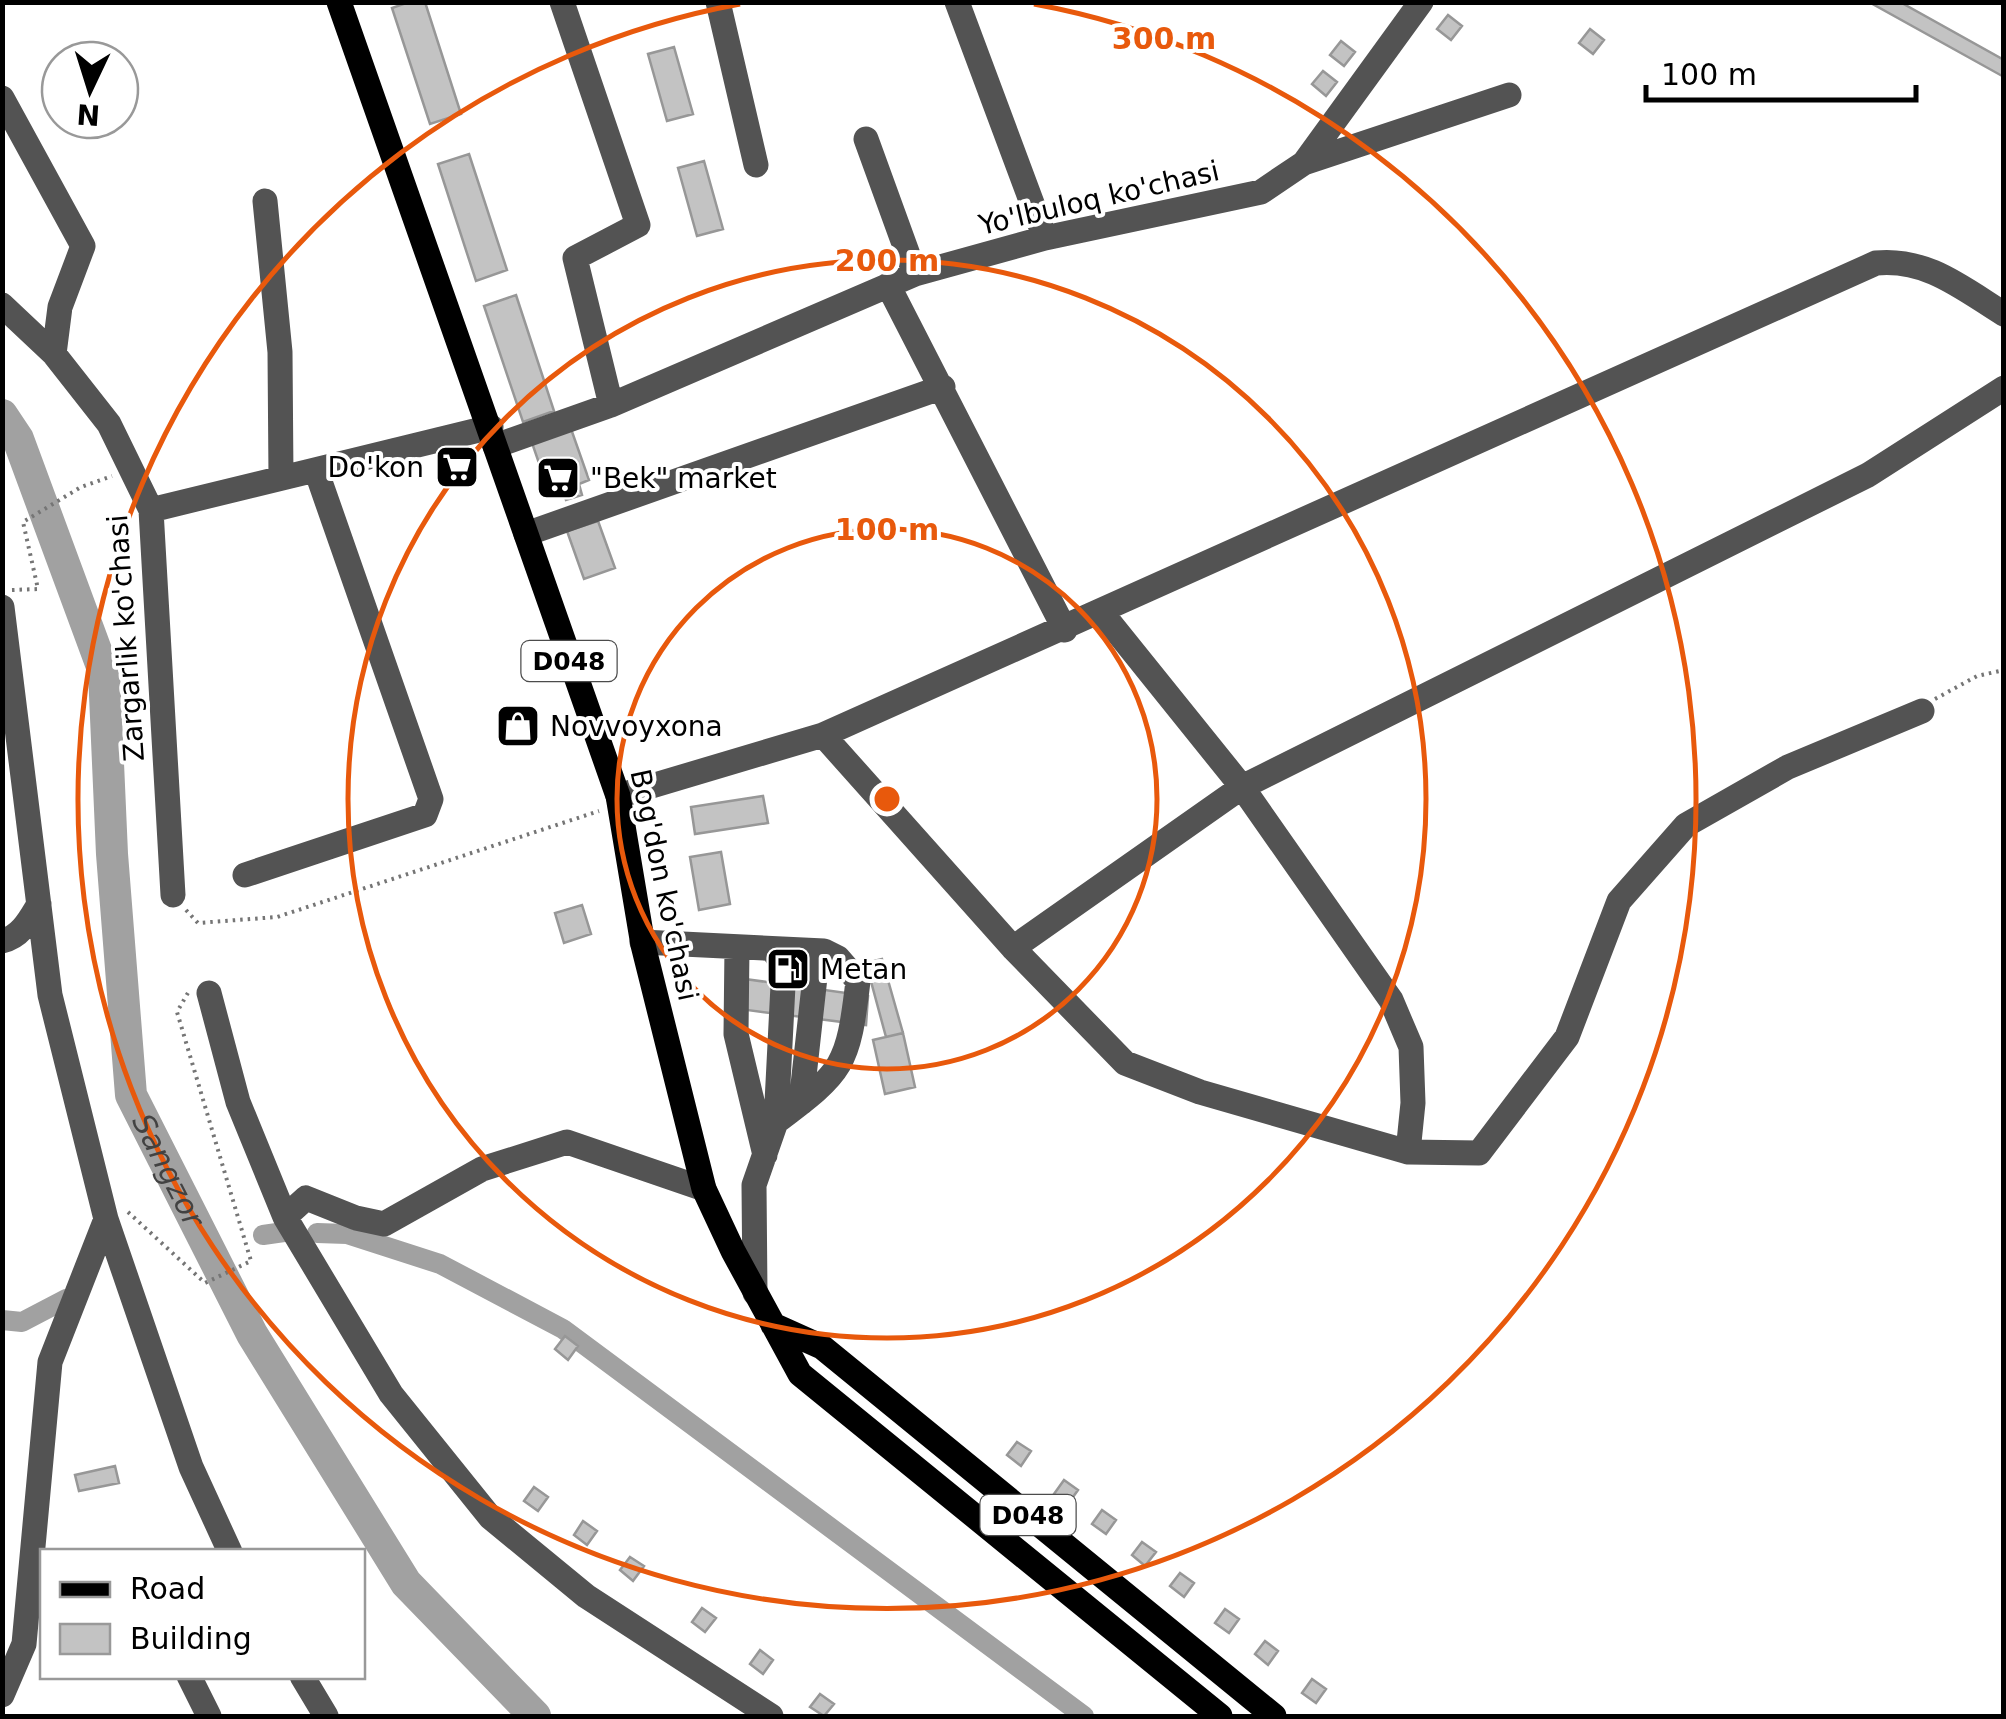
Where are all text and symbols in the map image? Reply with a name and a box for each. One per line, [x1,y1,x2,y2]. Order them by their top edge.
text: 300 m [1112,21,1216,56]
north arrow [40,40,140,140]
scale bar [1646,40,1916,102]
text: 100 m [1661,57,1757,92]
text: N [75,97,101,132]
street label: Yo'lbuloq ko'chasi [975,154,1222,242]
text: 200 m [835,243,939,278]
supermarket icon: Do'kon [434,444,480,490]
place label: Do'kon [328,451,424,484]
supermarket icon: "Bek" market [535,455,581,501]
place label: "Bek" market [590,462,777,495]
text: 100 m [835,512,939,547]
street label: Zargarlik ko'chasi [101,514,151,762]
road number: D048 [522,641,616,681]
shop icon: Novvoyxona [495,703,541,749]
place label: Novvoyxona [550,710,723,743]
street label: Bog'don ko'chasi [623,766,705,1004]
centre of rings [869,781,905,817]
fuel station icon: Metan [765,946,811,992]
place label: Metan [820,953,907,986]
water label: Sangzor [126,1108,213,1234]
road number: D048 [980,1495,1076,1535]
legend [40,1549,365,1679]
text: Road [130,1571,205,1606]
text: Building [130,1621,252,1656]

